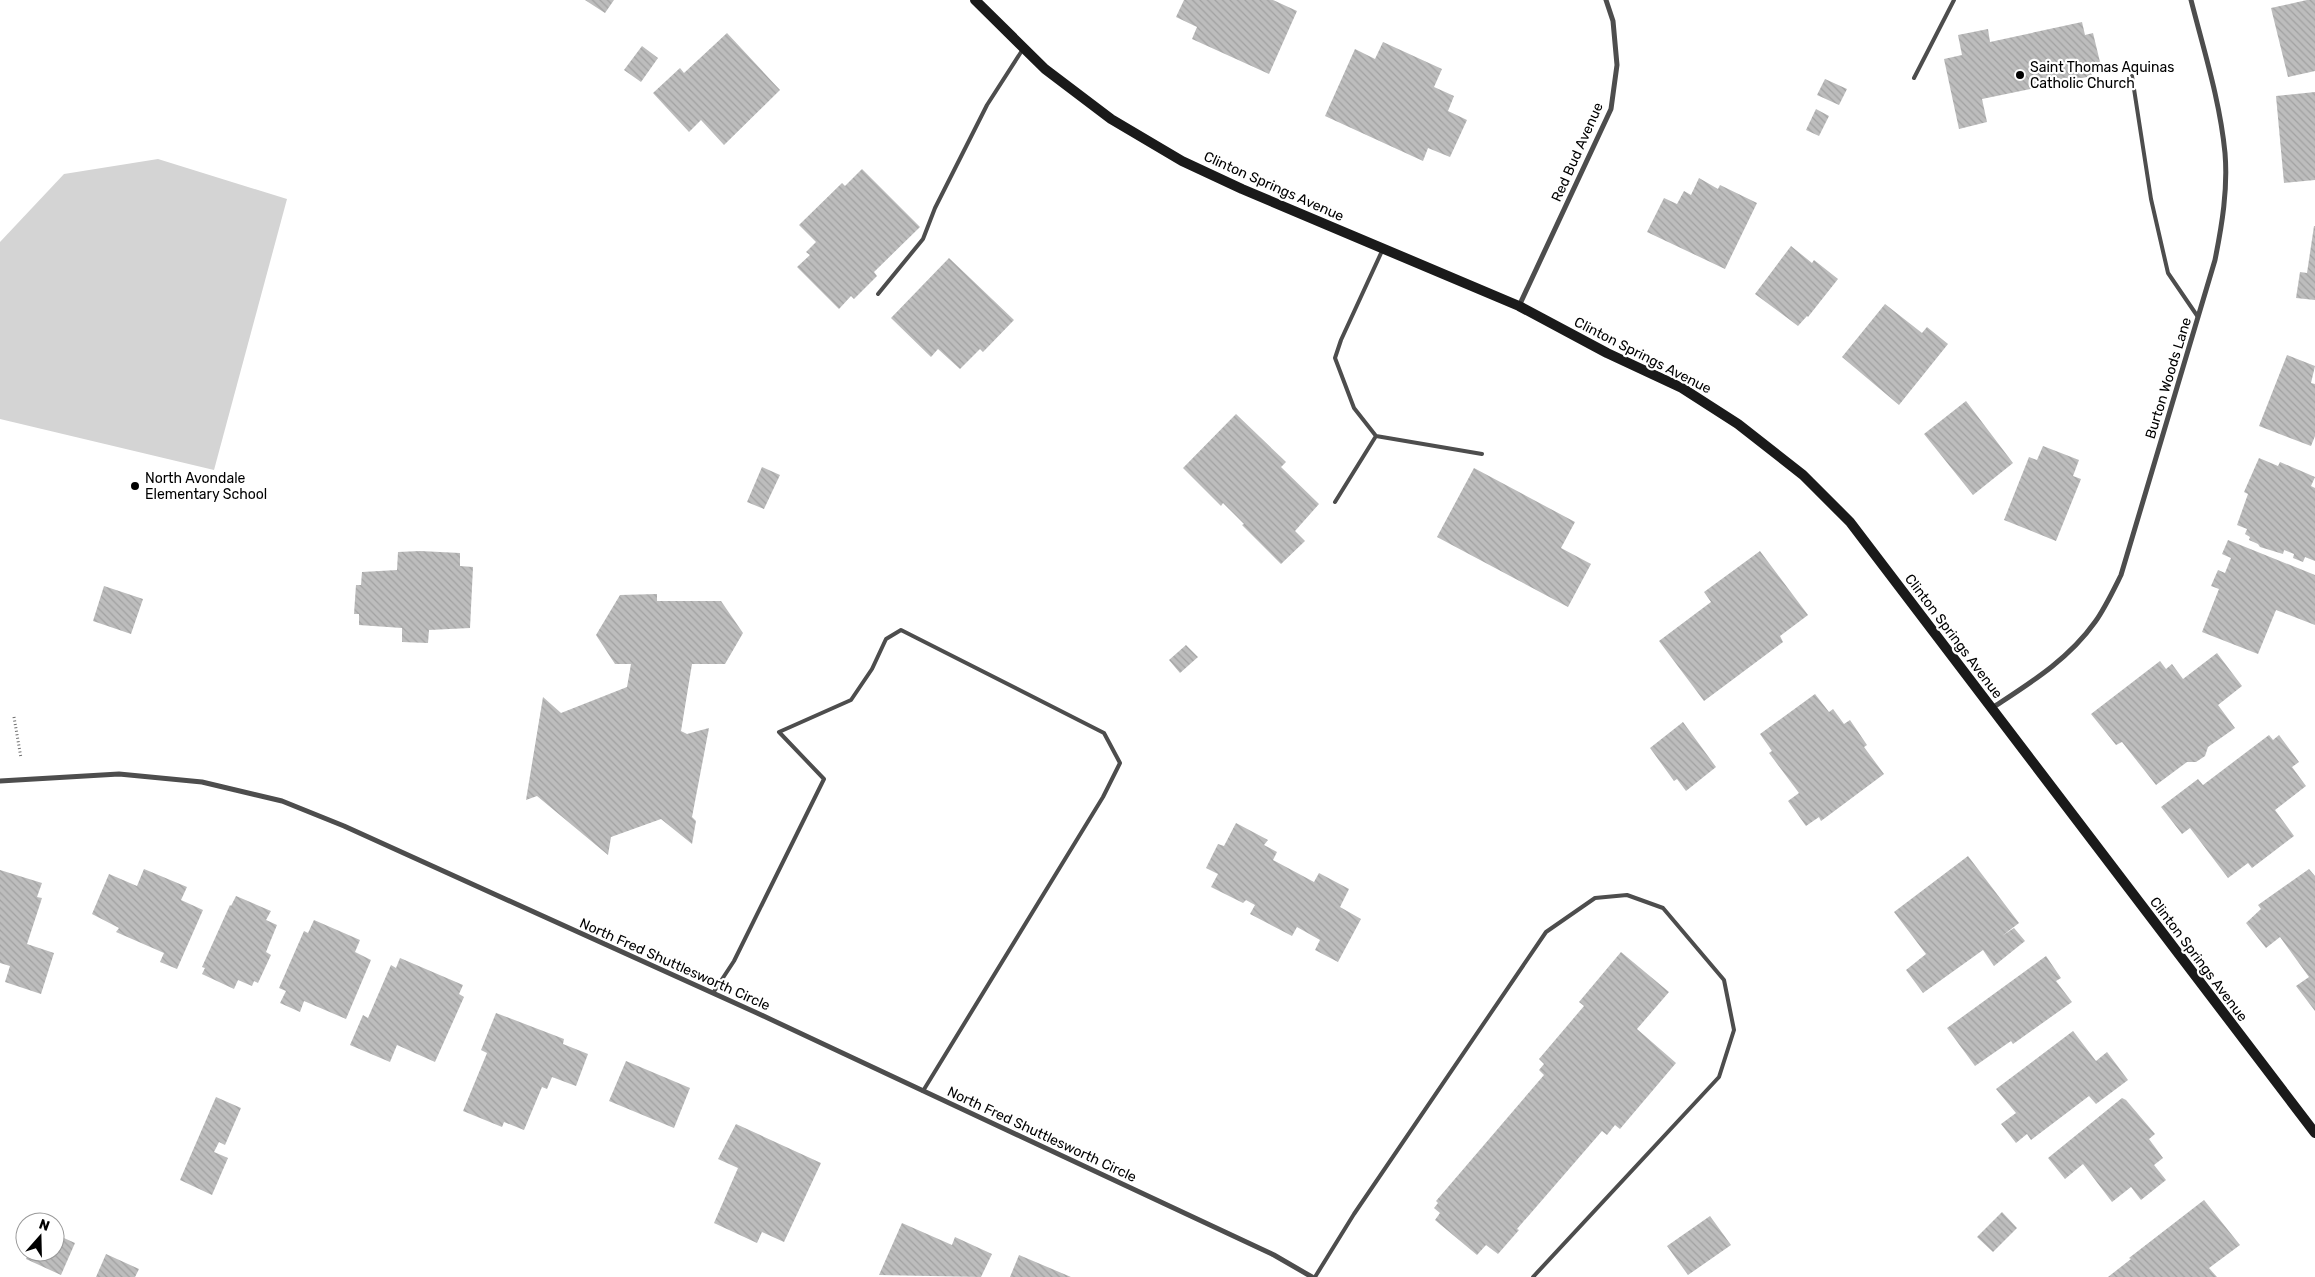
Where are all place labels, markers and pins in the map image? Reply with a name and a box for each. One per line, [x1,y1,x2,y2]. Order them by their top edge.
place label: Saint Thomas Aquinas Catholic Church [2030,59,2174,92]
marker: Saint Thomas Aquinas Catholic Church [2014,69,2026,81]
place label: North Avondale Elementary School [145,470,267,503]
marker: North Avondale Elementary School [129,480,141,492]

